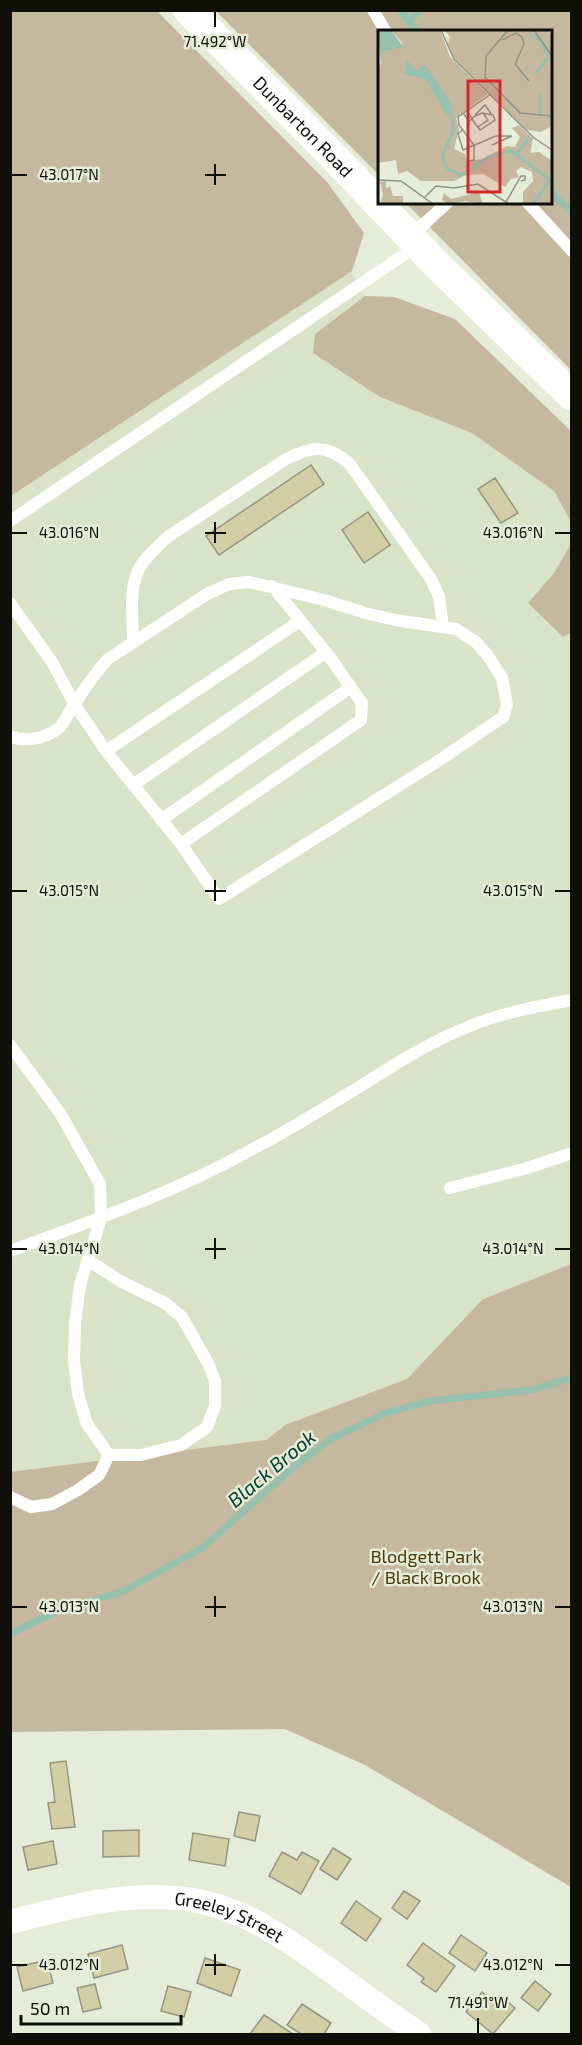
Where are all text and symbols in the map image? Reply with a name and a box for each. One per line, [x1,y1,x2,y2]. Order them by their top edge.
inset map [378,30,552,204]
text: 71.492°W [184,32,246,50]
street label: Dunbarton Road [249,71,358,182]
text: 43.017°N [39,165,99,183]
text: 43.016°N [39,523,99,541]
text: 43.016°N [483,523,543,541]
text: 43.015°N [39,881,99,899]
text: 43.015°N [483,881,543,899]
text: 43.014°N [38,1239,100,1257]
text: 43.014°N [482,1239,544,1257]
water label: Black Brook [222,1424,320,1512]
park label: Blodgett Park / Black Brook [370,1545,482,1588]
text: 43.013°N [39,1597,99,1615]
text: 43.013°N [483,1597,543,1615]
street label: Greeley Street [173,1887,288,1947]
text: 43.012°N [39,1955,99,1973]
text: 43.012°N [483,1955,543,1973]
scale bar [21,1988,182,2026]
text: 71.491°W [448,1993,508,2011]
text: 50 m [30,1997,70,2019]

